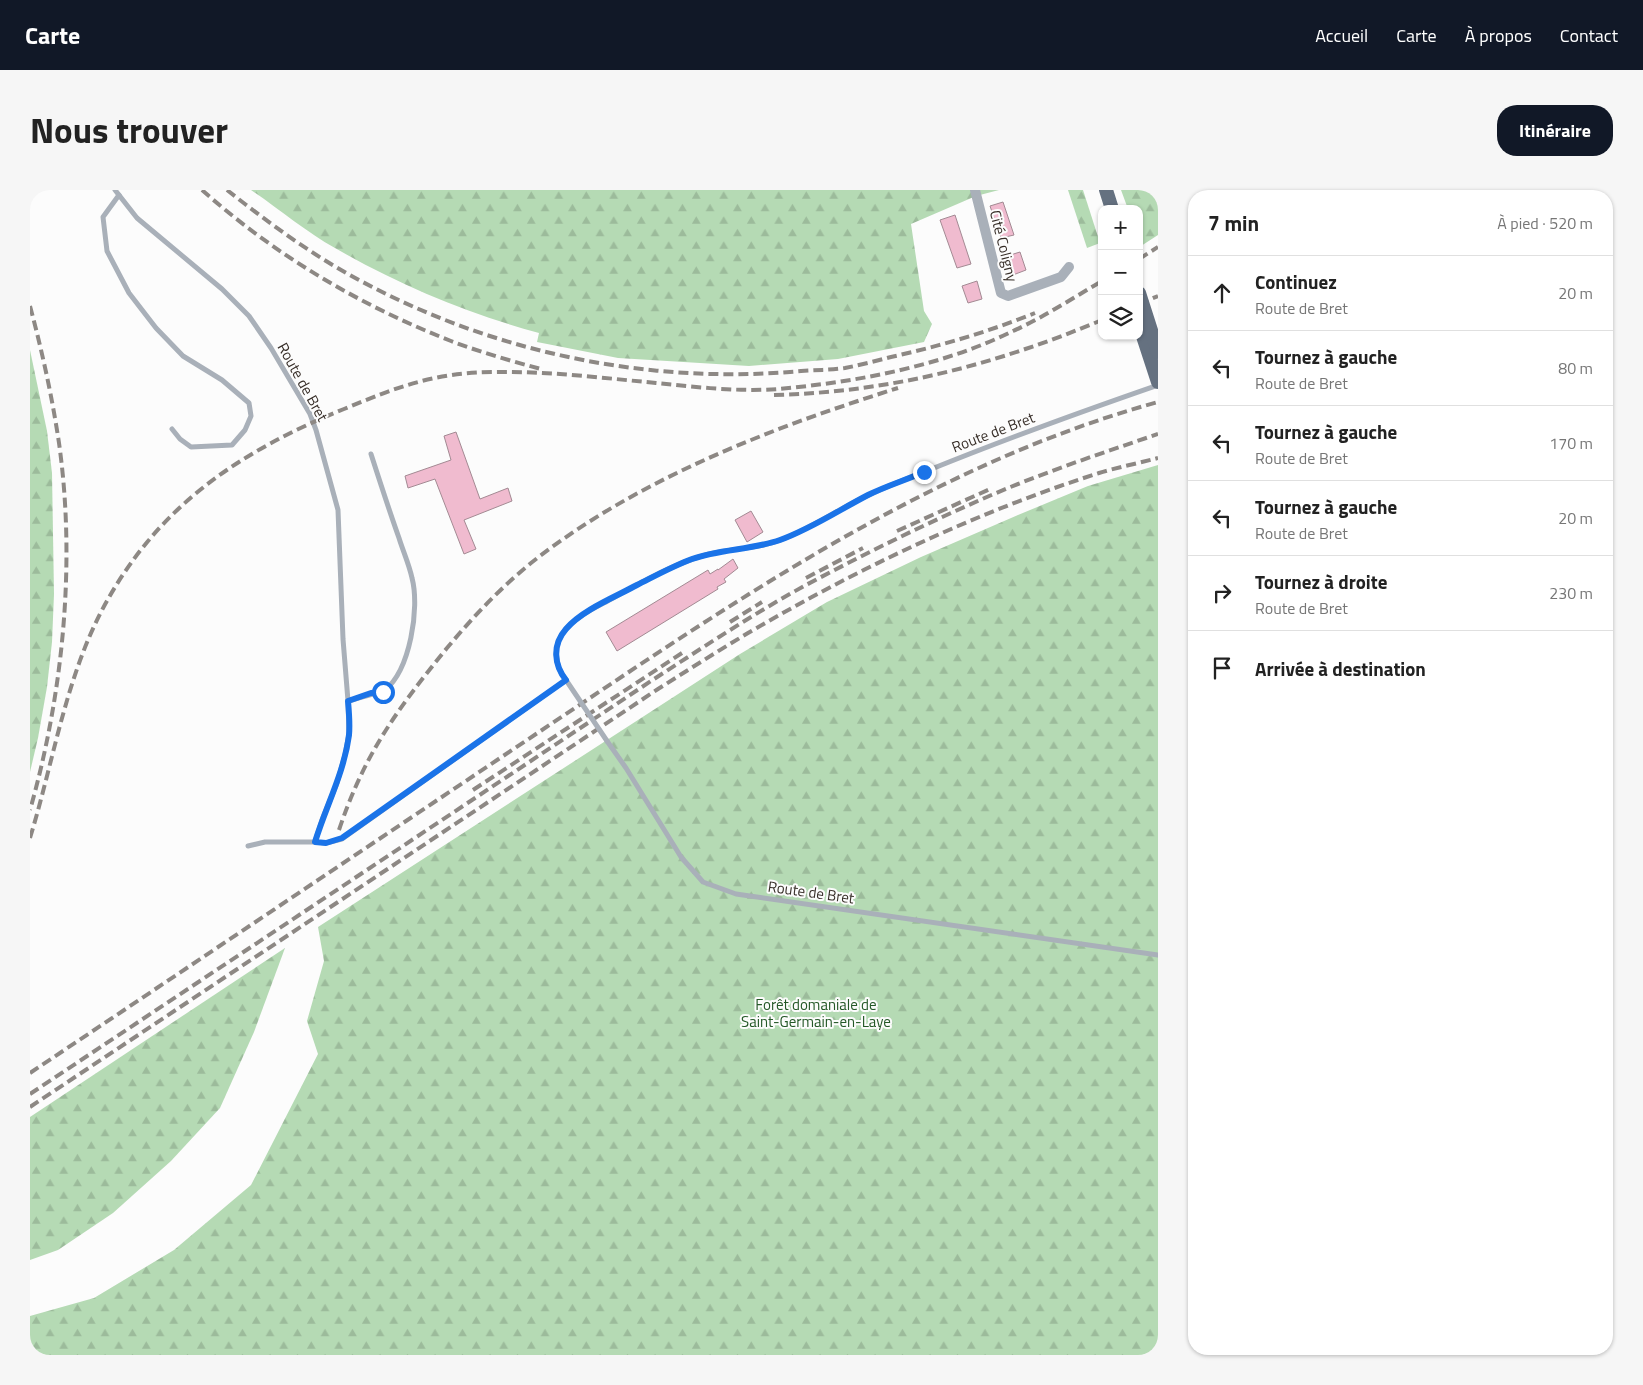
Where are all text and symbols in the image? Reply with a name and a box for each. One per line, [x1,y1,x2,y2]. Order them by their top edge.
text: Carte [25,17,80,53]
text: Accueil [1315,22,1368,49]
text: Carte [1396,22,1437,49]
text: À propos [1465,22,1532,49]
text: Contact [1560,22,1618,49]
text: Nous trouver [30,103,228,157]
button: Itinéraire [1497,105,1613,156]
map controls [1098,205,1143,340]
button: + [1098,205,1143,250]
text: 7 min [1208,207,1259,239]
street label: Cité Coligny [984,208,1024,284]
text: À pied · 520 m [1497,211,1593,235]
button: − [1098,250,1143,295]
text: Continuez [1255,267,1337,296]
icon: ahead [1208,279,1236,307]
text: 20 m [1558,281,1593,305]
button: layers [1098,295,1143,340]
text: Route de Bret [1255,296,1348,320]
street label: Route de Bret [272,338,335,426]
text: Tournez à gauche [1255,342,1397,371]
icon: left [1208,354,1236,382]
text: 80 m [1558,356,1593,380]
text: Route de Bret [1255,371,1348,395]
street label: Route de Bret [948,405,1038,458]
text: Tournez à gauche [1255,417,1397,446]
icon: left [1208,429,1236,457]
text: 170 m [1549,431,1593,455]
text: Route de Bret [1255,446,1348,470]
route end [913,461,936,484]
text: Tournez à gauche [1255,492,1397,521]
icon: left [1208,504,1236,532]
text: 20 m [1558,506,1593,530]
text: Route de Bret [1255,521,1348,545]
text: Tournez à droite [1255,567,1387,596]
icon: right [1208,579,1236,607]
text: 230 m [1549,581,1593,605]
text: Route de Bret [1255,596,1348,620]
icon: arrive [1208,654,1236,682]
text: Arrivée à destination [1255,654,1426,683]
route start [372,681,395,704]
street label: Route de Bret [766,875,856,910]
park label: Forêt domaniale de Saint-Germain-en-Laye [741,993,891,1033]

